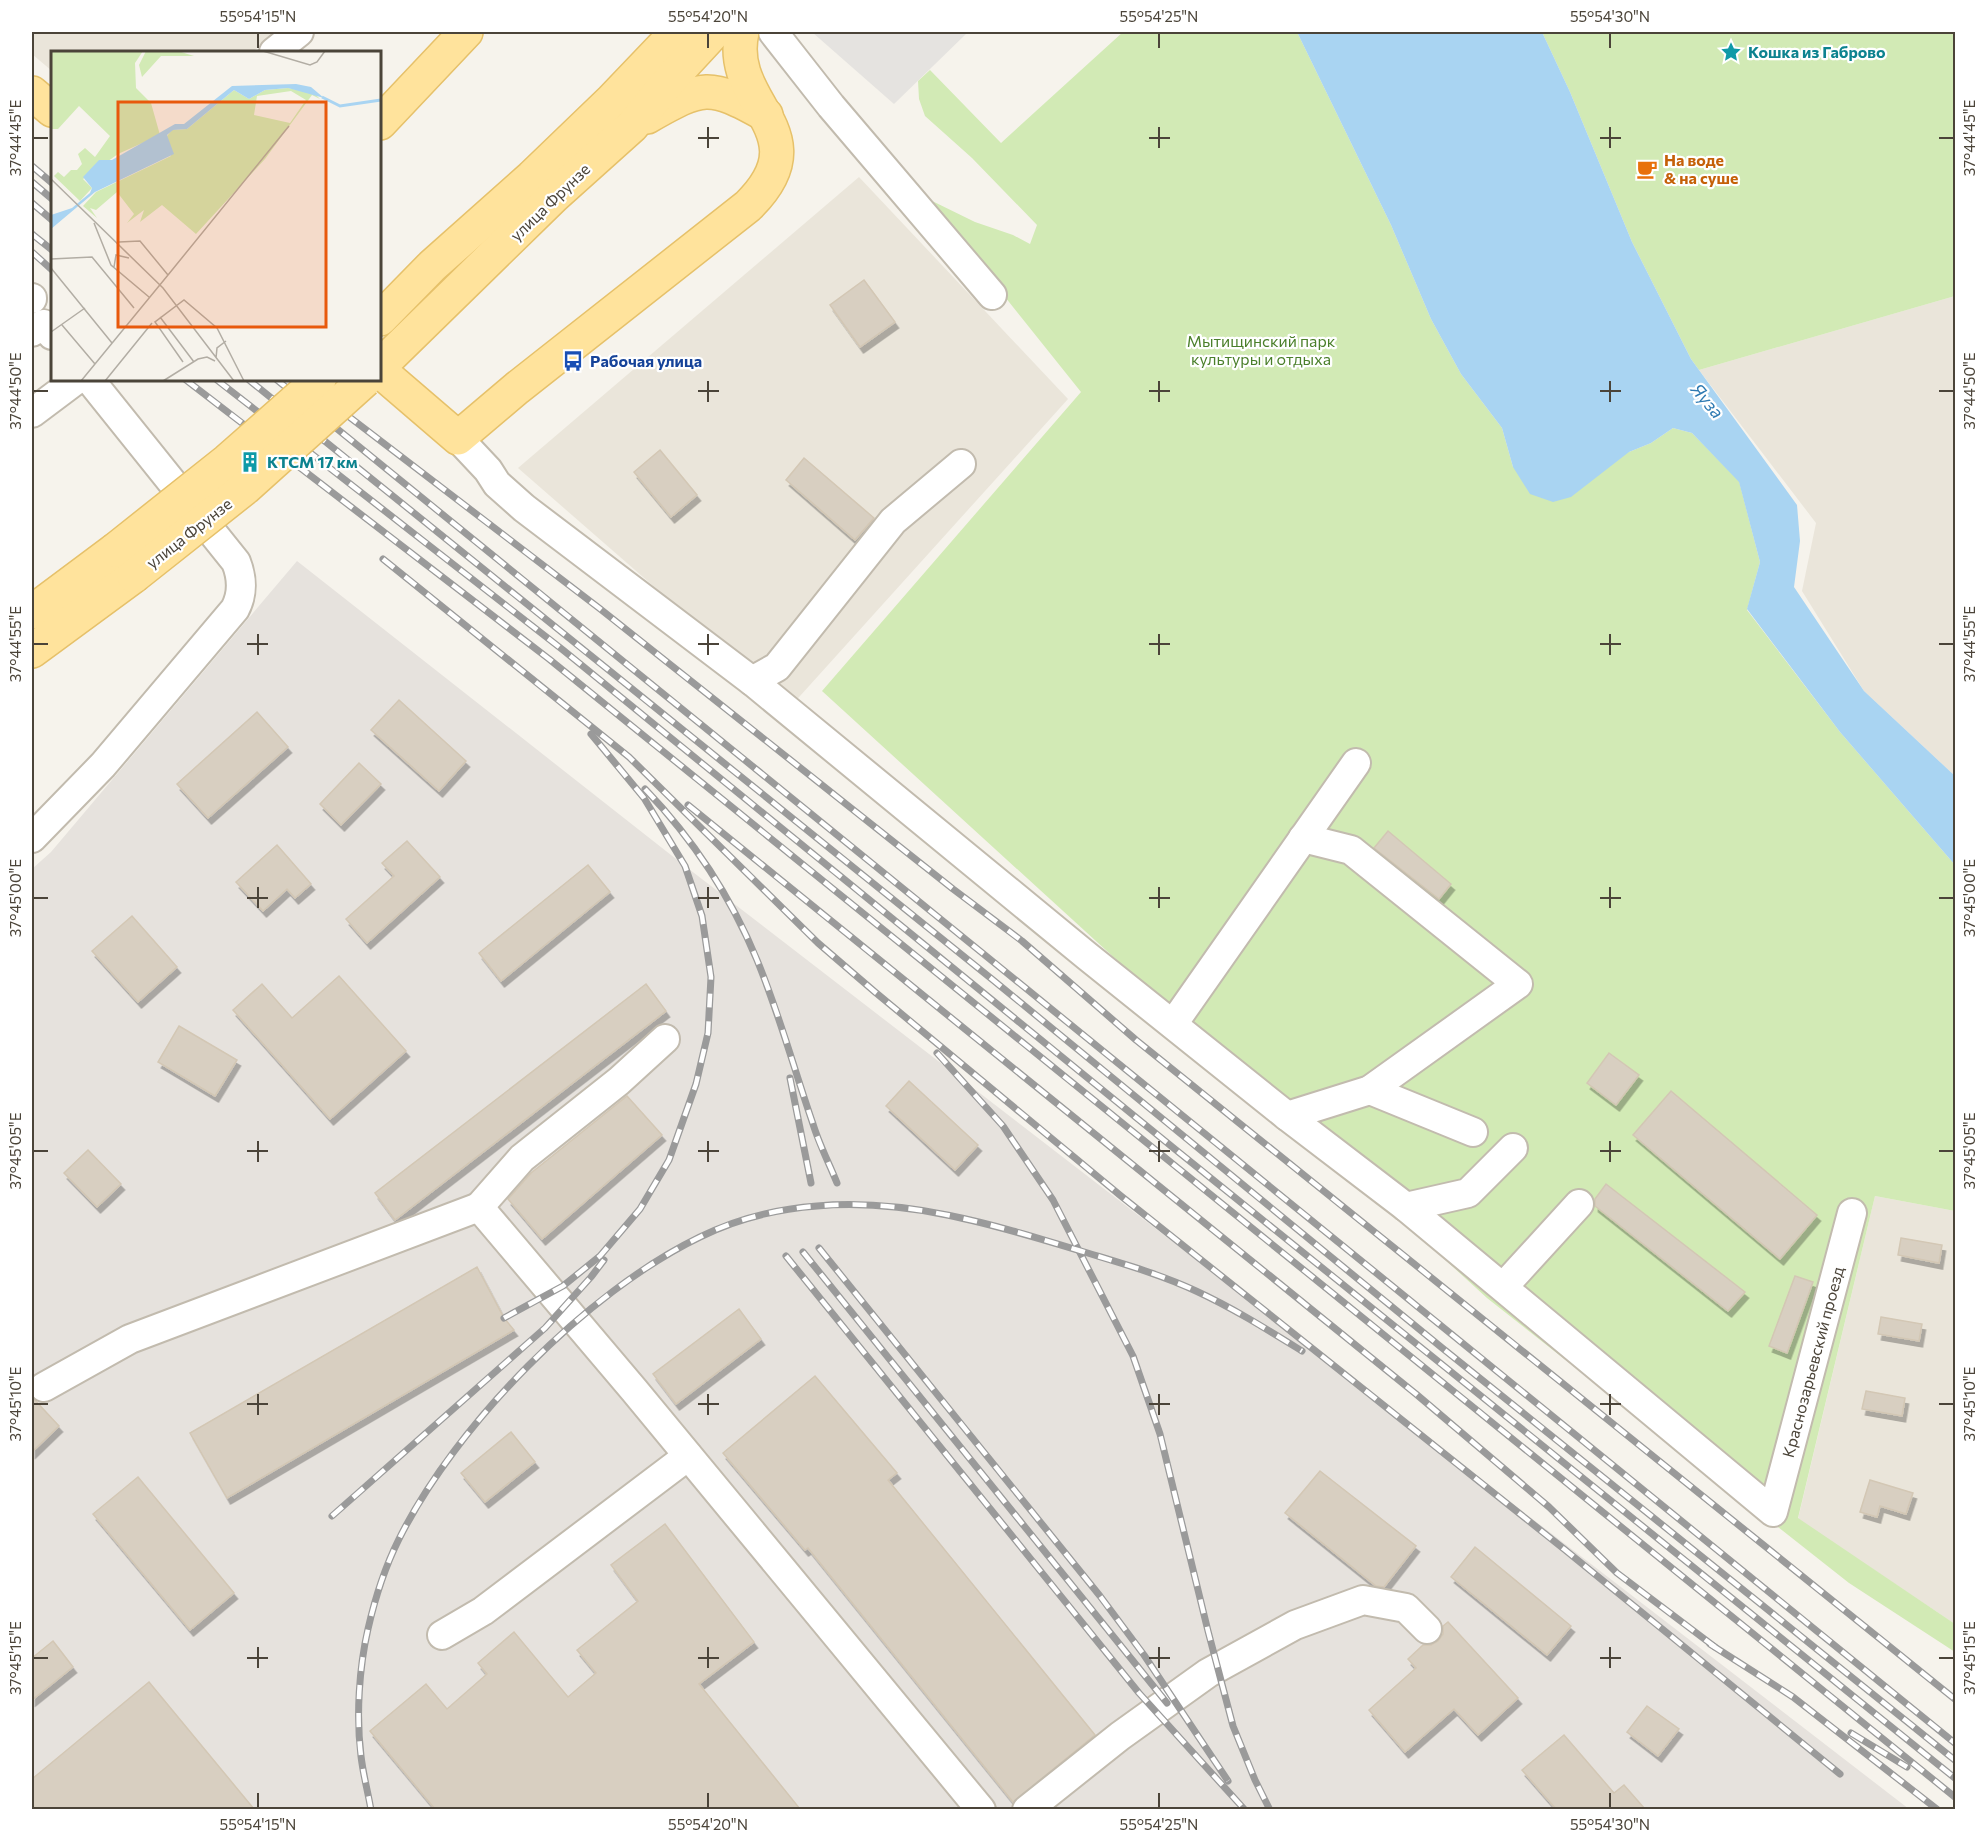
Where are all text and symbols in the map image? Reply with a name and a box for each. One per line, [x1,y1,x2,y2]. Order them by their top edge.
text: 55°54'15"N [220,7,296,25]
text: 55°54'20"N [668,7,748,25]
text: 55°54'25"N [1120,7,1198,25]
text: 55°54'30"N [1570,7,1650,25]
place icon: Кошка из Габрово [1719,40,1743,64]
place label: Кошка из Габрово [1748,42,1886,61]
inset map [51,51,381,381]
text: 37°44'45"E [6,100,24,176]
text: 37°44'45"E [1960,100,1978,176]
place label: На воде & на суше [1664,150,1738,187]
cafe icon: На воде & на суше [1635,157,1659,181]
street label: улица Фрунзе [506,159,593,244]
park label: Мытищинский парк культуры и отдыха [1187,331,1336,368]
bus stop icon: Рабочая улица [561,349,585,373]
place label: Рабочая улица [590,351,702,370]
text: 37°44'50"E [6,352,24,430]
text: 37°44'50"E [1960,352,1978,430]
water label: Яуза [1686,377,1729,423]
building icon: КТСМ 17 км [238,450,262,474]
place label: КТСМ 17 км [267,452,358,471]
street label: улица Фрунзе [142,493,235,572]
text: 37°44'55"E [6,606,24,682]
text: 37°44'55"E [1960,606,1978,682]
text: 37°45'00"E [6,859,24,937]
text: 37°45'00"E [1960,859,1978,937]
text: 37°45'05"E [6,1112,24,1190]
text: 37°45'05"E [1960,1112,1978,1190]
street label: Краснозарьевский проезд [1778,1264,1847,1459]
text: 37°45'10"E [6,1366,24,1441]
text: 37°45'10"E [1960,1366,1978,1441]
text: 37°45'15"E [6,1621,24,1695]
text: 37°45'15"E [1960,1621,1978,1695]
text: 55°54'15"N [220,1815,296,1833]
text: 55°54'20"N [668,1815,748,1833]
text: 55°54'25"N [1120,1815,1198,1833]
text: 55°54'30"N [1570,1815,1650,1833]

